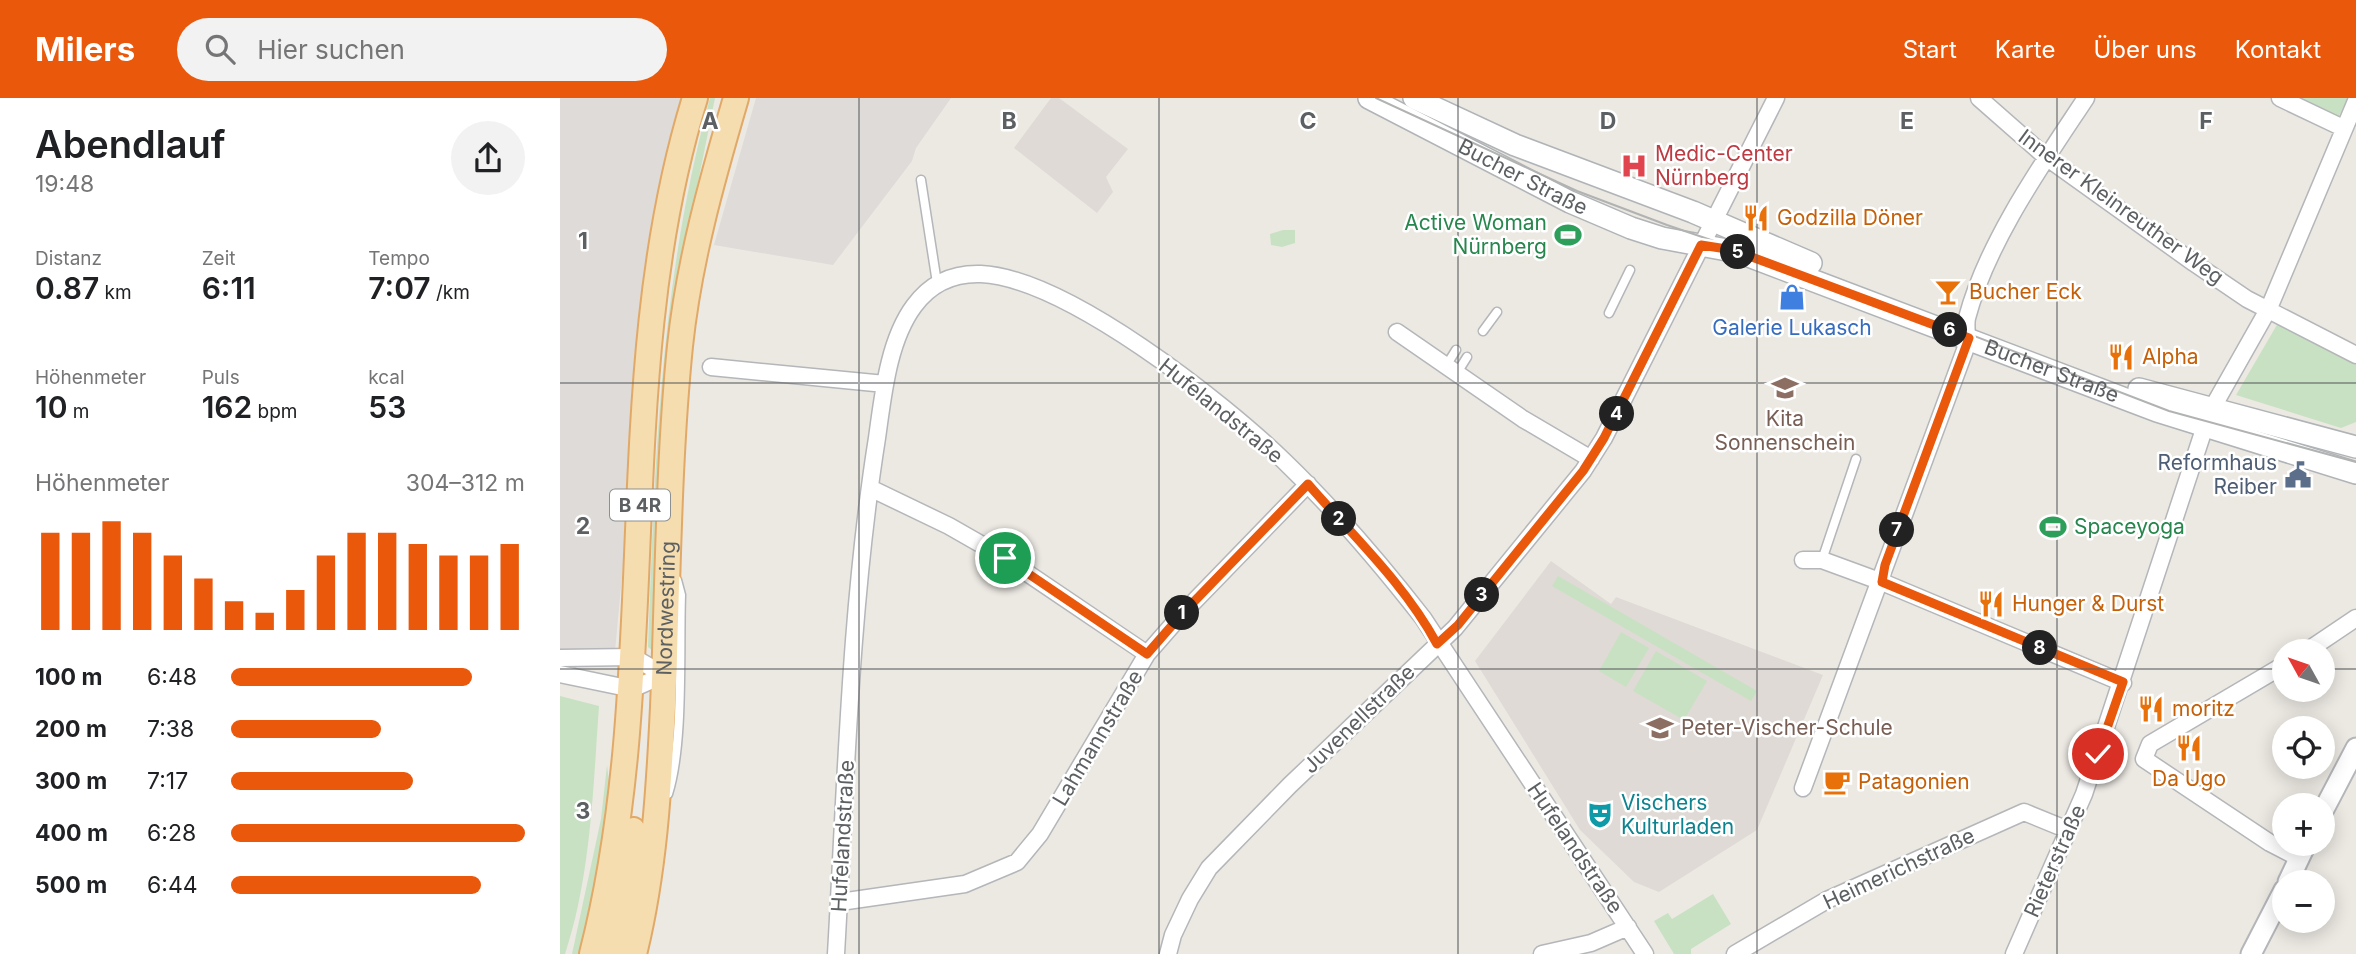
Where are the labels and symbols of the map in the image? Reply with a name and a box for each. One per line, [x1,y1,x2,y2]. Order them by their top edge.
text: A [701,107,719,135]
text: B [1001,107,1017,135]
text: C [1299,107,1317,135]
text: D [1600,107,1616,135]
text: E [1900,107,1914,135]
text: F [2199,107,2213,135]
street label: Innerer Kleinreuther Weg [2014,124,2229,289]
street label: Bucher Straße [1454,133,1591,220]
place label: Medic-Center Nürnberg [1655,141,1793,190]
hospital icon: Medic-Center Nürnberg [1619,151,1649,181]
restaurant icon: Godzilla Döner [1741,203,1771,233]
place label: Godzilla Döner [1777,205,1923,230]
place label: Active Woman Nürnberg [1404,210,1547,259]
sports icon: Active Woman Nürnberg [1553,220,1583,250]
text: 1 [578,227,588,255]
pin: 5 [1720,234,1756,270]
bar icon: Bucher Eck [1933,277,1963,307]
place label: Bucher Eck [1969,279,2082,304]
shop icon: Galerie Lukasch [1777,282,1807,312]
pin: 6 [1932,313,1968,348]
place label: Galerie Lukasch [1712,315,1872,340]
street label: Bucher Straße [1981,334,2123,407]
restaurant icon: Alpha [2106,342,2136,372]
place label: Alpha [2142,344,2199,369]
street label: Hufelandstraße [1154,353,1288,468]
school or university icon: Kita Sonnenschein [1770,373,1800,403]
pin: 4 [1600,396,1634,432]
place label: Kita Sonnenschein [1715,406,1855,455]
place label: Reformhaus Reiber [2157,450,2277,499]
public building icon: Reformhaus Reiber [2283,460,2313,490]
road number: B 4R [610,490,670,520]
pin: 2 [1322,502,1356,536]
text: 2 [576,512,590,540]
pin: 7 [1880,512,1914,548]
sports icon: Spaceyoga [2038,512,2068,542]
place label: Spaceyoga [2074,514,2185,539]
pin [975,528,1035,588]
street label: Nordwestring [651,541,680,676]
pin: 3 [1464,578,1500,612]
restaurant icon: Hunger & Durst [1976,589,2006,619]
place label: Hunger & Durst [2012,591,2164,616]
pin: 1 [1164,596,1200,630]
pin: 8 [2022,630,2058,666]
north arrow [2272,639,2334,702]
street label: Juvenellstraße [1298,659,1420,778]
street label: Lahmannstraße [1047,665,1148,810]
restaurant icon: moritz [2136,694,2166,724]
place label: moritz [2172,696,2235,721]
school or university icon: Peter-Vischer-Schule [1645,713,1675,743]
place label: Peter-Vischer-Schule [1681,715,1893,740]
pin [2068,724,2128,784]
restaurant icon: Da Ugo [2174,733,2204,763]
street label: Hufelandstraße [826,759,859,913]
place label: Da Ugo [2152,766,2226,791]
cafe icon: Patagonien [1822,767,1852,797]
place label: Patagonien [1858,769,1970,794]
street label: Hufelandstraße [1522,778,1628,918]
place label: Vischers Kulturladen [1621,790,1734,839]
text: 3 [576,797,590,825]
theatre icon: Vischers Kulturladen [1585,800,1615,830]
street label: Rieterstraße [2019,801,2090,921]
street label: Heimerichstraße [1819,823,1978,915]

